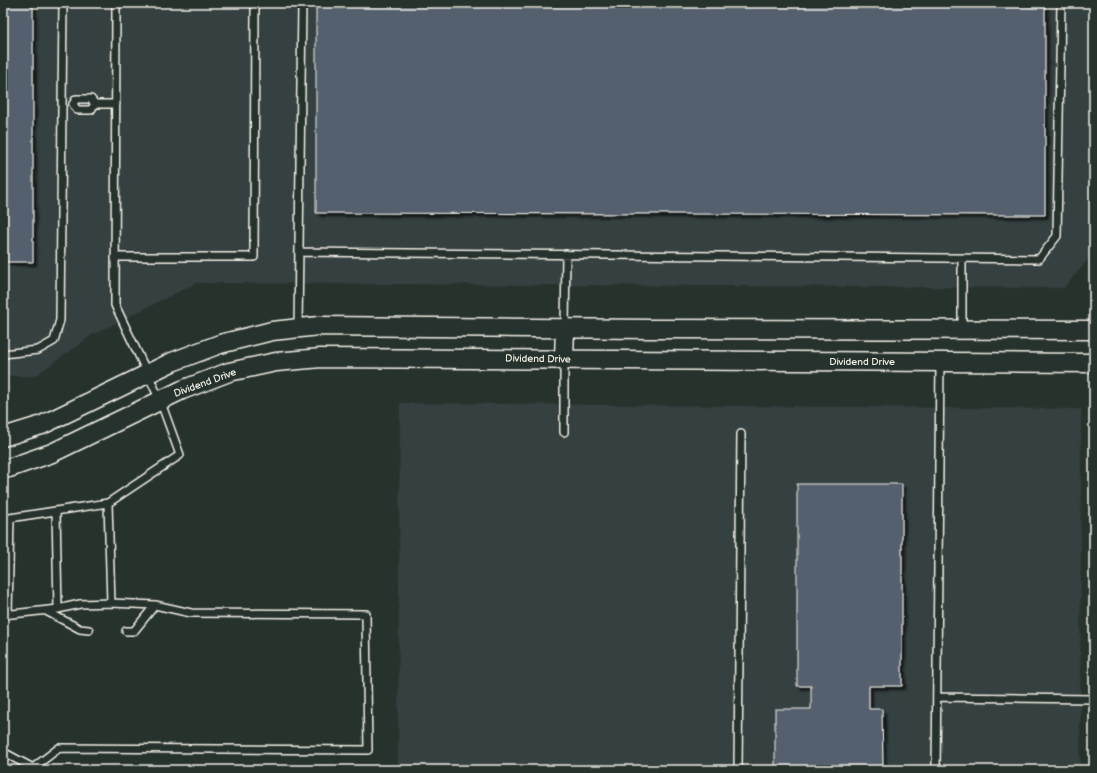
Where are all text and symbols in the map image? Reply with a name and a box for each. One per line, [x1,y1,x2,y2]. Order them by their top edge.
street label: Dividend Drive [505,352,571,366]
street label: Dividend Drive [829,356,895,368]
street label: Dividend Drive [172,366,238,400]

